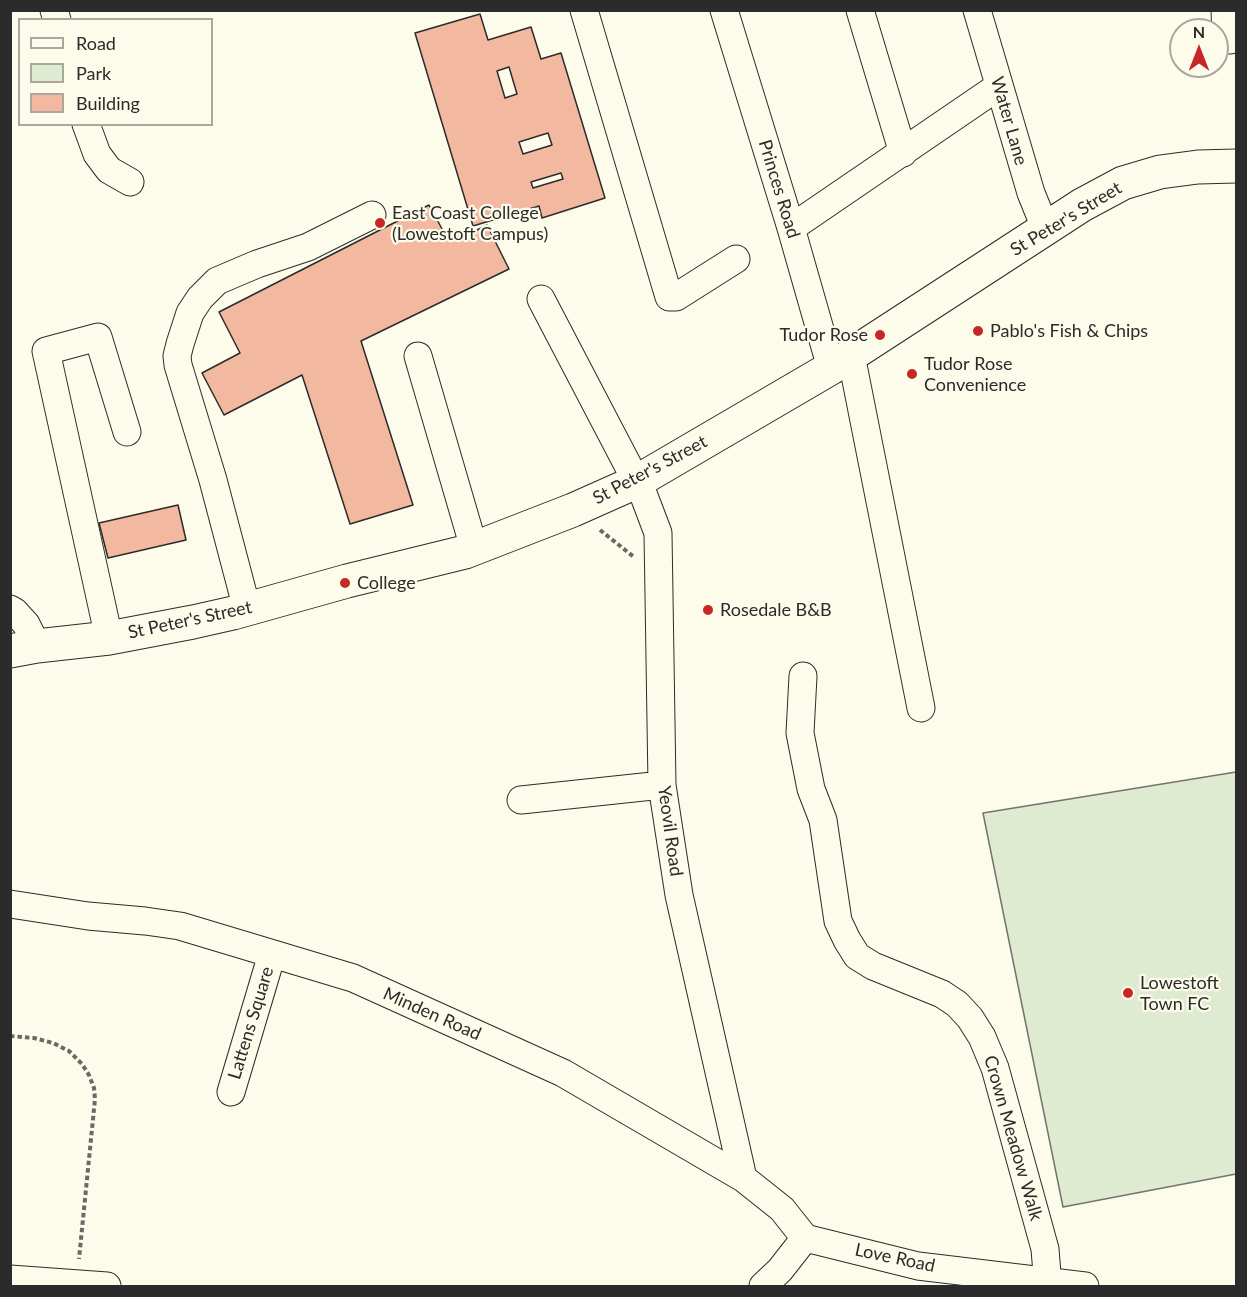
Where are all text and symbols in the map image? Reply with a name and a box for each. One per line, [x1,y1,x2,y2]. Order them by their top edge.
legend [18,18,213,126]
north arrow [1169,18,1229,78]
text: N [1193,22,1205,41]
text: Road [76,32,116,54]
text: Park [76,62,111,84]
street label: Water Lane [986,74,1032,168]
text: Building [76,92,140,114]
street label: Princes Road [754,137,804,241]
street label: St Peter's Street [1006,177,1126,261]
place label: East Coast College (Lowestoft Campus) [392,202,548,244]
marker: East Coast College (Lowestoft Campus) [373,216,387,230]
place label: Pablo's Fish & Chips [990,320,1148,342]
place label: Tudor Rose [780,324,868,346]
marker: Pablo's Fish & Chips [971,324,985,338]
marker: Tudor Rose [873,328,887,342]
place label: Tudor Rose Convenience [924,353,1026,395]
marker: Tudor Rose Convenience [905,367,919,381]
street label: St Peter's Street [589,431,711,509]
place label: College [357,572,416,594]
marker: College [338,576,352,590]
street label: St Peter's Street [126,596,254,644]
place label: Rosedale B&B [720,599,832,621]
marker: Rosedale B&B [701,603,715,617]
street label: Yeovil Road [653,784,687,878]
street label: Lattens Square [224,964,278,1082]
place label: Lowestoft Town FC [1140,972,1219,1014]
street label: Minden Road [380,983,484,1045]
marker: Lowestoft Town FC [1121,986,1135,1000]
street label: Crown Meadow Walk [979,1053,1047,1223]
street label: Love Road [853,1239,937,1277]

